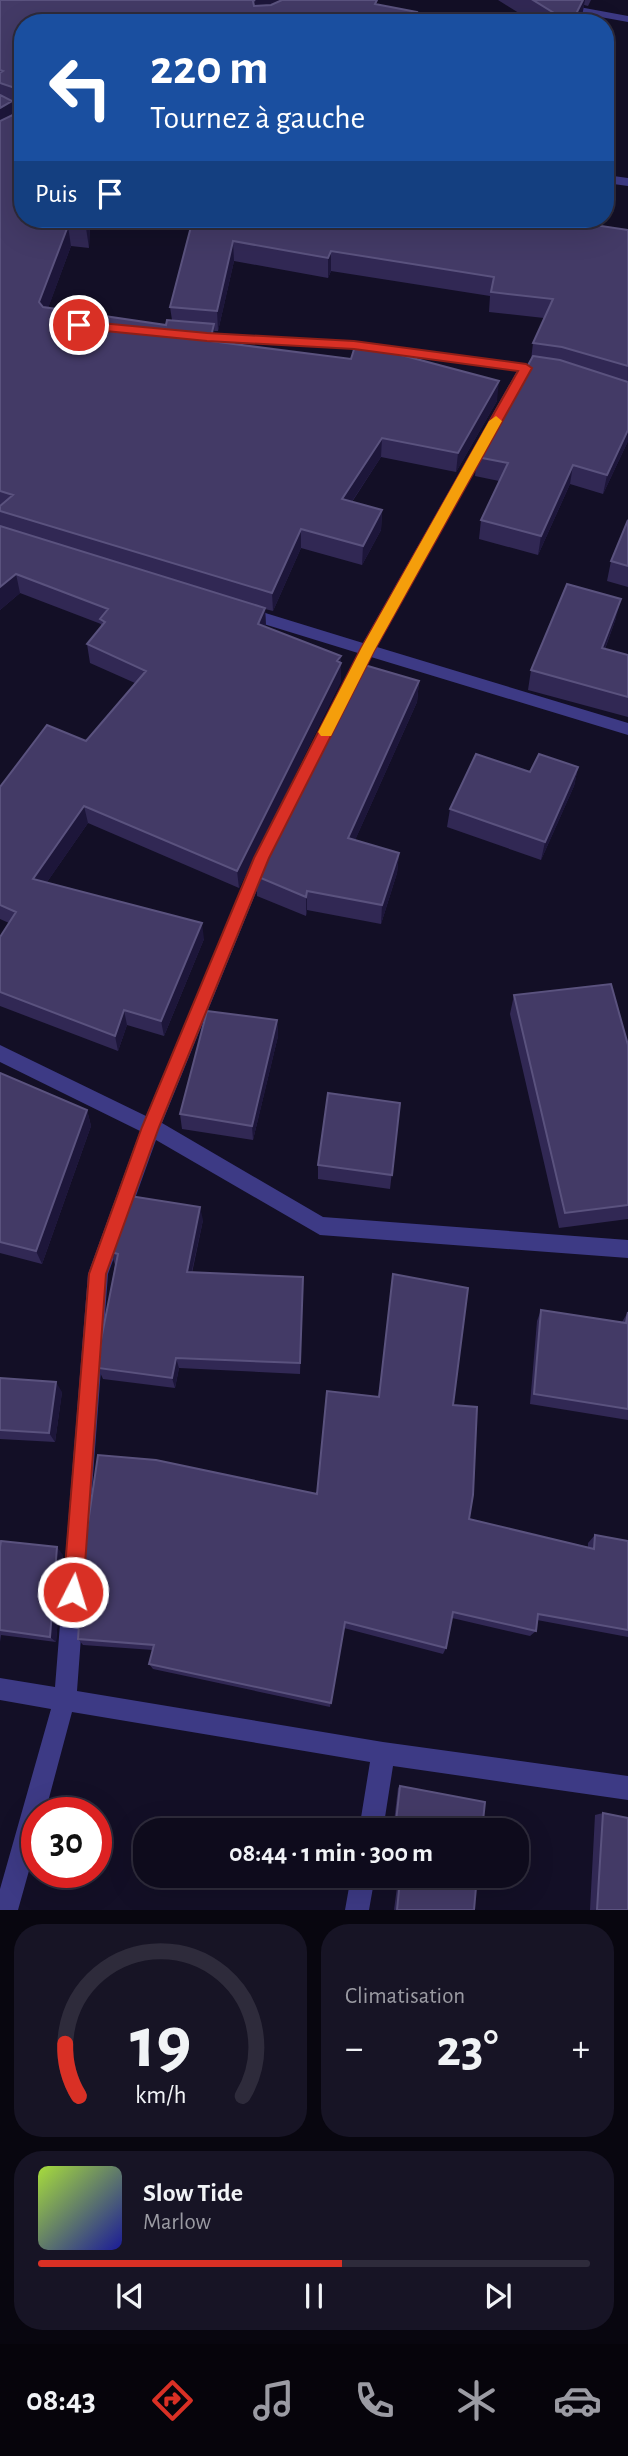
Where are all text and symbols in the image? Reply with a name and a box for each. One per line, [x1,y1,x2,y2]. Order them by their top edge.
icon: left [35,42,126,133]
text: 220 m [150,44,269,93]
text: Tournez à gauche [150,102,365,134]
icon: arrive [91,175,129,213]
text: Puis [35,181,77,207]
pin [49,295,109,355]
icon: arrive [60,306,98,344]
position arrow [36,1555,110,1629]
speed limit sign: 30 [21,1797,112,1888]
text: 08:44 · 1 min · 300 m [229,1840,433,1866]
text: Climatisation [345,1985,465,2008]
text: 19 [130,2009,191,2082]
text: 23° [436,2023,499,2075]
text: − [345,2030,363,2068]
text: + [572,2030,590,2068]
text: km/h [135,2083,186,2108]
text: Slow Tide [143,2180,243,2206]
text: Marlow [143,2211,211,2234]
icon: previous [111,2277,149,2315]
icon: pause [295,2277,333,2315]
icon: next [479,2277,517,2315]
icon: directions [148,2376,197,2425]
icon: music [249,2376,298,2425]
icon: phone [350,2376,399,2425]
icon: climate [452,2376,501,2425]
icon: car [553,2376,602,2425]
text: 08:43 [26,2384,96,2416]

